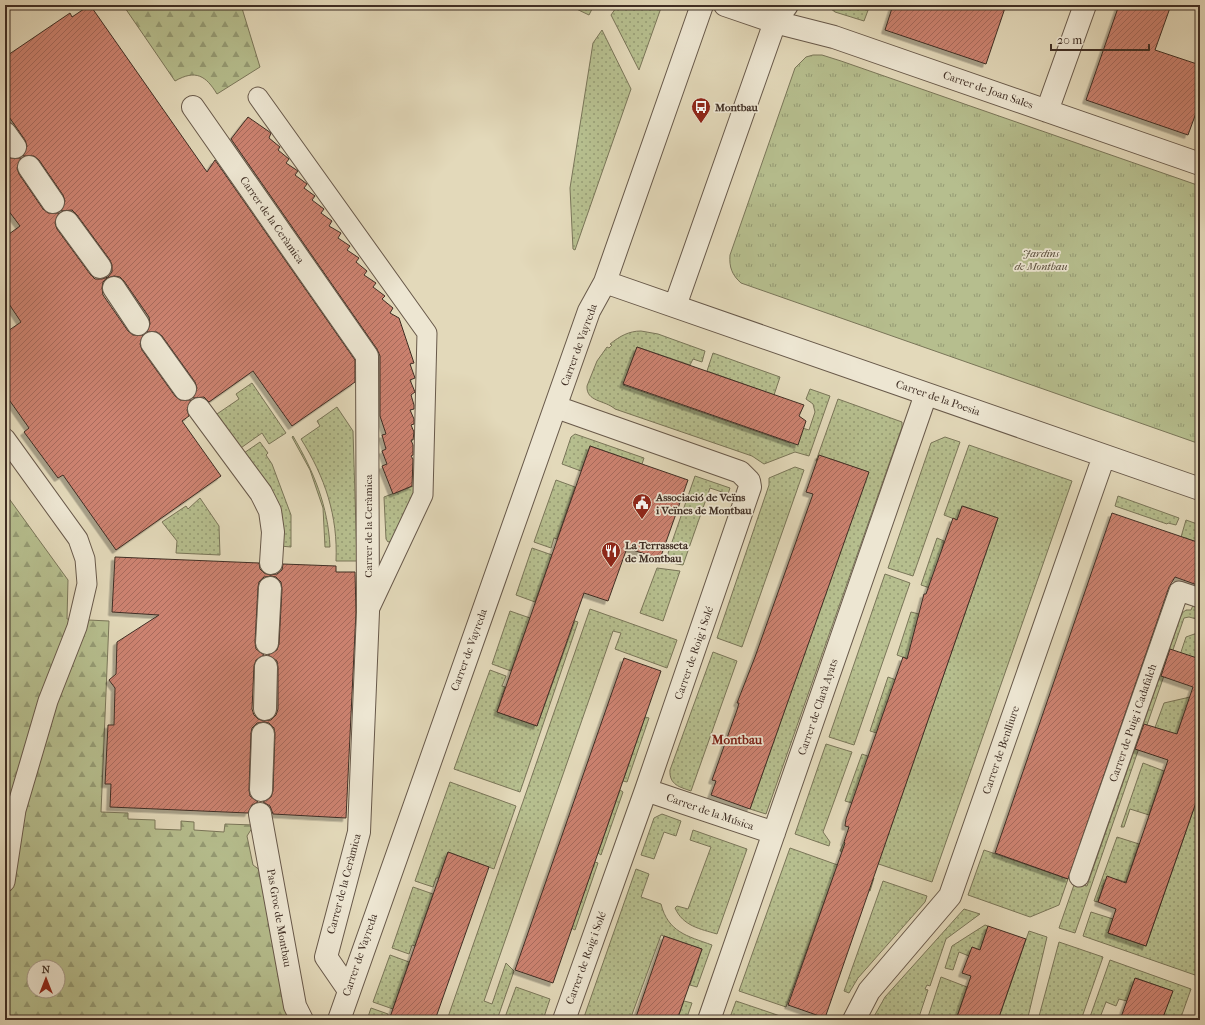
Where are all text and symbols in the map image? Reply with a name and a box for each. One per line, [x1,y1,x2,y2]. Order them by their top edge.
scale bar [1051,26,1149,52]
text: 20 m [1057,33,1082,47]
street label: Carrer de Joan Sales [941,68,1035,112]
bus stop icon: Montbau [690,96,712,124]
place label: Montbau [714,101,758,114]
street label: Carrer de la Ceràmica [237,174,308,267]
park label: Jardins de Montbau [1015,247,1067,273]
street label: Carrer de Vayreda [558,301,600,388]
street label: Carrer de la Poesia [894,377,983,419]
street label: Carrer de la Ceràmica [362,473,375,578]
place label: Associació de Veïns i Veïnes de Montbau [655,491,752,517]
public building icon: Associació de Veïns i Veïnes de Montbau [631,492,653,520]
place label: La Terrasseta de Montbau [625,539,689,565]
restaurant icon: La Terrasseta de Montbau [600,540,622,568]
street label: Carrer de Roig i Solé [672,604,716,701]
street label: Carrer de Vayreda [448,606,490,693]
street label: Carrer de Clarà Ayats [795,657,841,757]
street label: Carrer de Puig i Cadafalch [1107,661,1160,784]
street label: Carrer de Benlliure [980,704,1022,796]
district label: Montbau [711,732,763,747]
street label: Carrer de la Música [664,791,756,833]
street label: Carrer de la Ceràmica [324,831,364,936]
street label: Pas Groc de Montbau [264,868,294,969]
street label: Carrer de Roig i Solé [563,909,609,1006]
street label: Carrer de Vayreda [340,911,381,998]
north arrow [26,959,66,999]
text: N [42,963,51,976]

